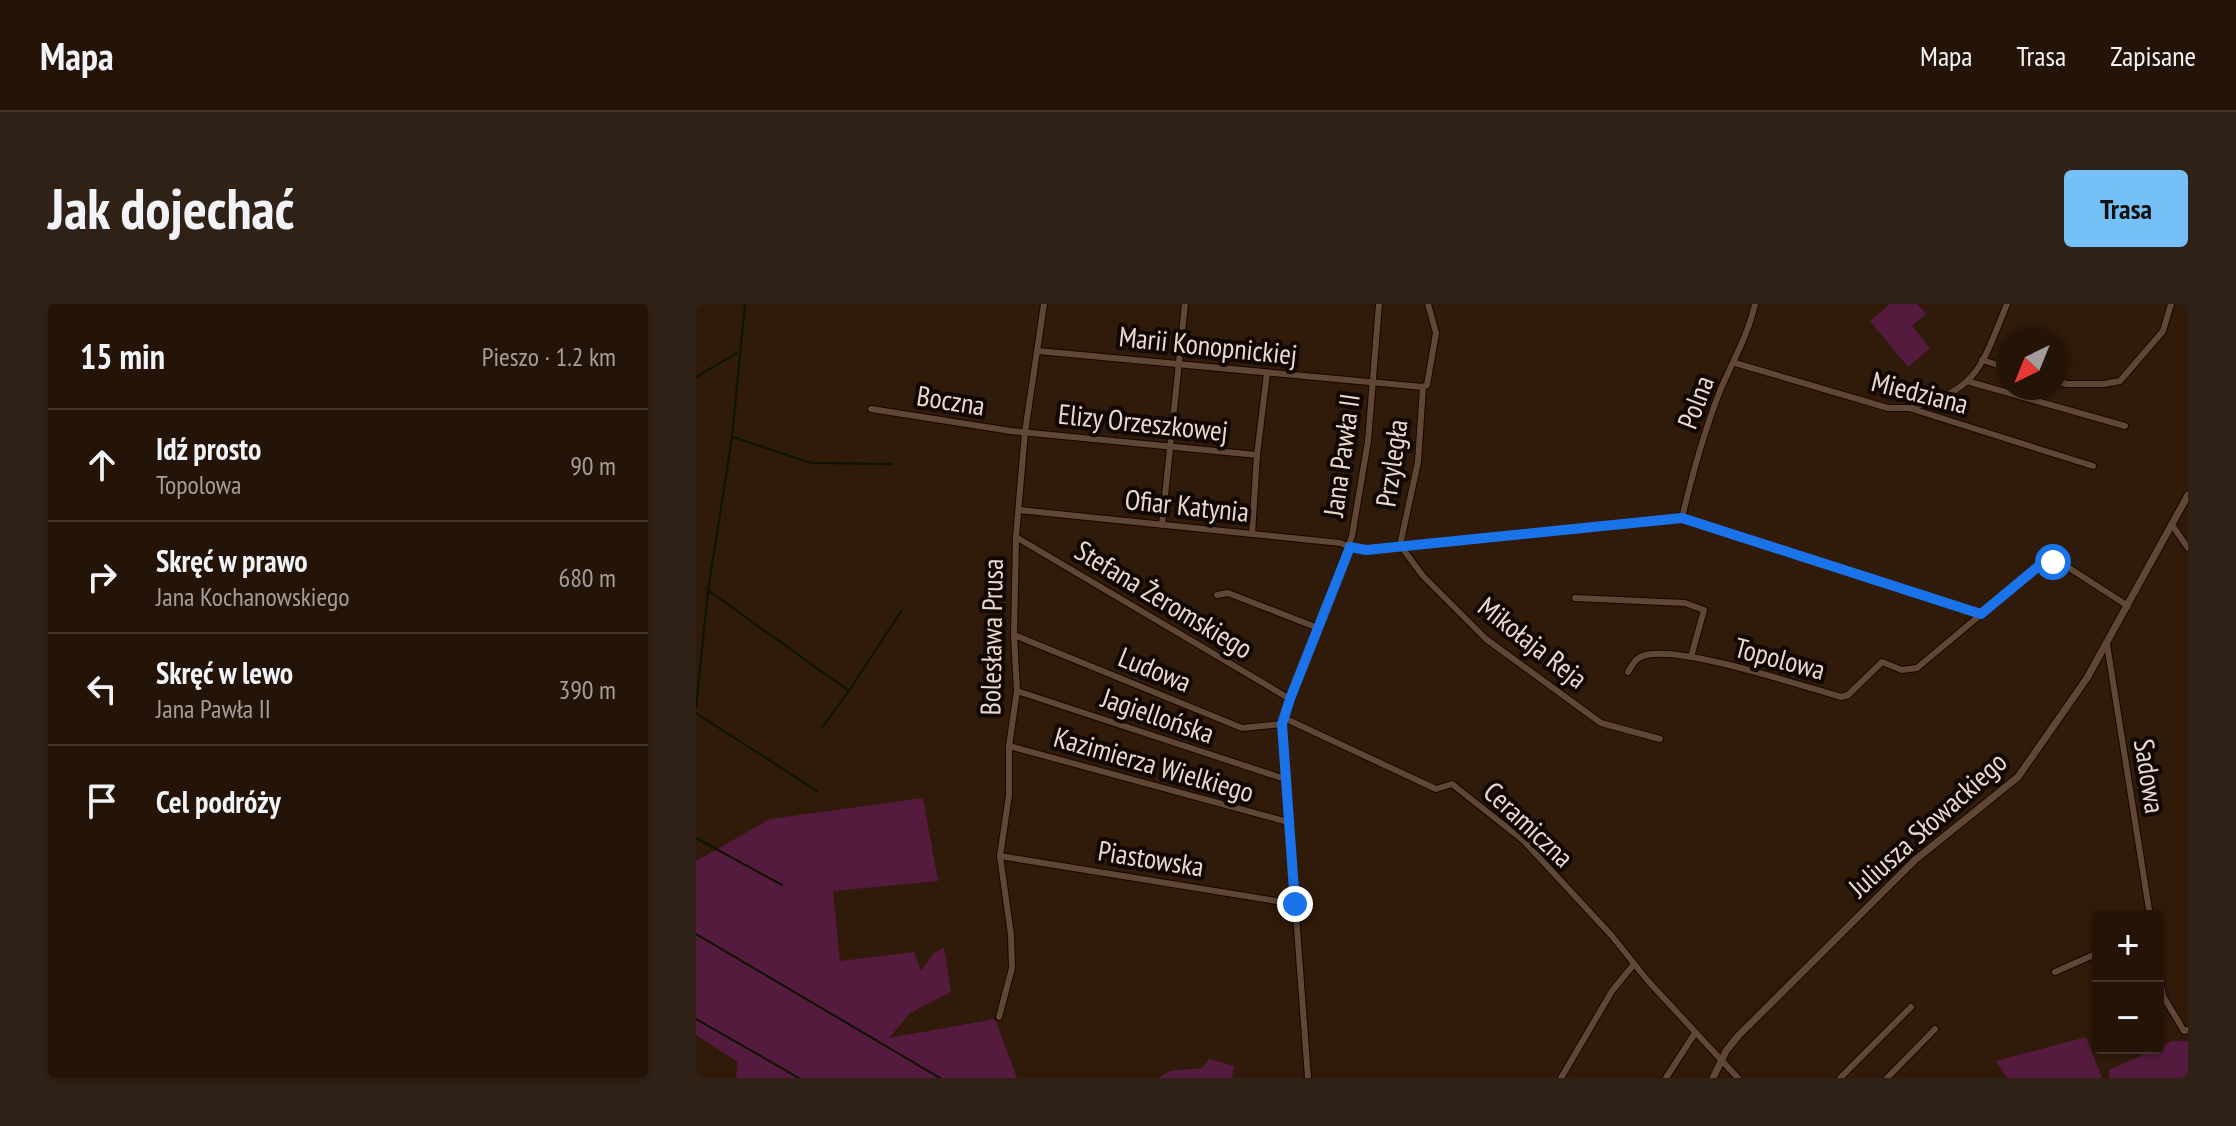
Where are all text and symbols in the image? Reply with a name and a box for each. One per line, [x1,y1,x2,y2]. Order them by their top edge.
text: Mapa [40,31,114,80]
text: Mapa [1920,37,1972,74]
text: Trasa [2016,37,2066,74]
text: Zapisane [2110,37,2196,74]
button: Trasa [2064,170,2188,247]
text: Jak dojechać [48,172,294,244]
street label: Marii Konopnickiej [1117,317,1299,373]
north arrow [1996,328,2068,400]
text: 15 min [80,334,165,378]
text: Pieszo · 1.2 km [482,340,616,373]
street label: Miedziana [1868,362,1972,422]
street label: Polna [1668,370,1722,434]
street label: Boczna [914,376,988,424]
street label: Jana Pawła II [1314,391,1368,520]
street label: Elizy Orzeszkowej [1056,395,1230,449]
street label: Przyległa [1367,417,1415,509]
text: Idź prosto [156,429,261,468]
icon: ahead [80,443,124,487]
text: 90 m [570,449,616,482]
text: Topolowa [156,468,242,501]
street label: Ofiar Katynia [1123,480,1251,530]
street label: Stefana Żeromskiego [1068,531,1260,667]
text: Skręć w prawo [156,541,308,580]
route start [2035,544,2071,580]
icon: right [80,555,124,599]
street label: Bolesława Prusa [971,558,1011,716]
text: 680 m [558,561,616,594]
text: Jana Kochanowskiego [156,580,349,613]
street label: Mikołaja Reja [1471,588,1595,696]
street label: Topolowa [1731,628,1829,688]
street label: Ludowa [1113,638,1197,700]
text: Skręć w lewo [156,653,293,692]
icon: left [80,667,124,711]
text: 390 m [558,673,616,706]
street label: Jagiellońska [1096,678,1219,751]
text: Jana Pawła II [156,692,271,725]
street label: Kazimierza Wielkiego [1050,718,1258,810]
street label: Sadowa [2126,736,2174,816]
street label: Juliusza Słowackiego [1839,743,2014,906]
street label: Ceramiczna [1476,773,1582,875]
icon: arrive [80,779,124,823]
text: Cel podróży [156,782,281,821]
street label: Piastowska [1095,831,1207,885]
route end [1277,886,1313,922]
map controls [2092,910,2164,1054]
button: + [2092,910,2164,982]
button: − [2092,982,2164,1054]

